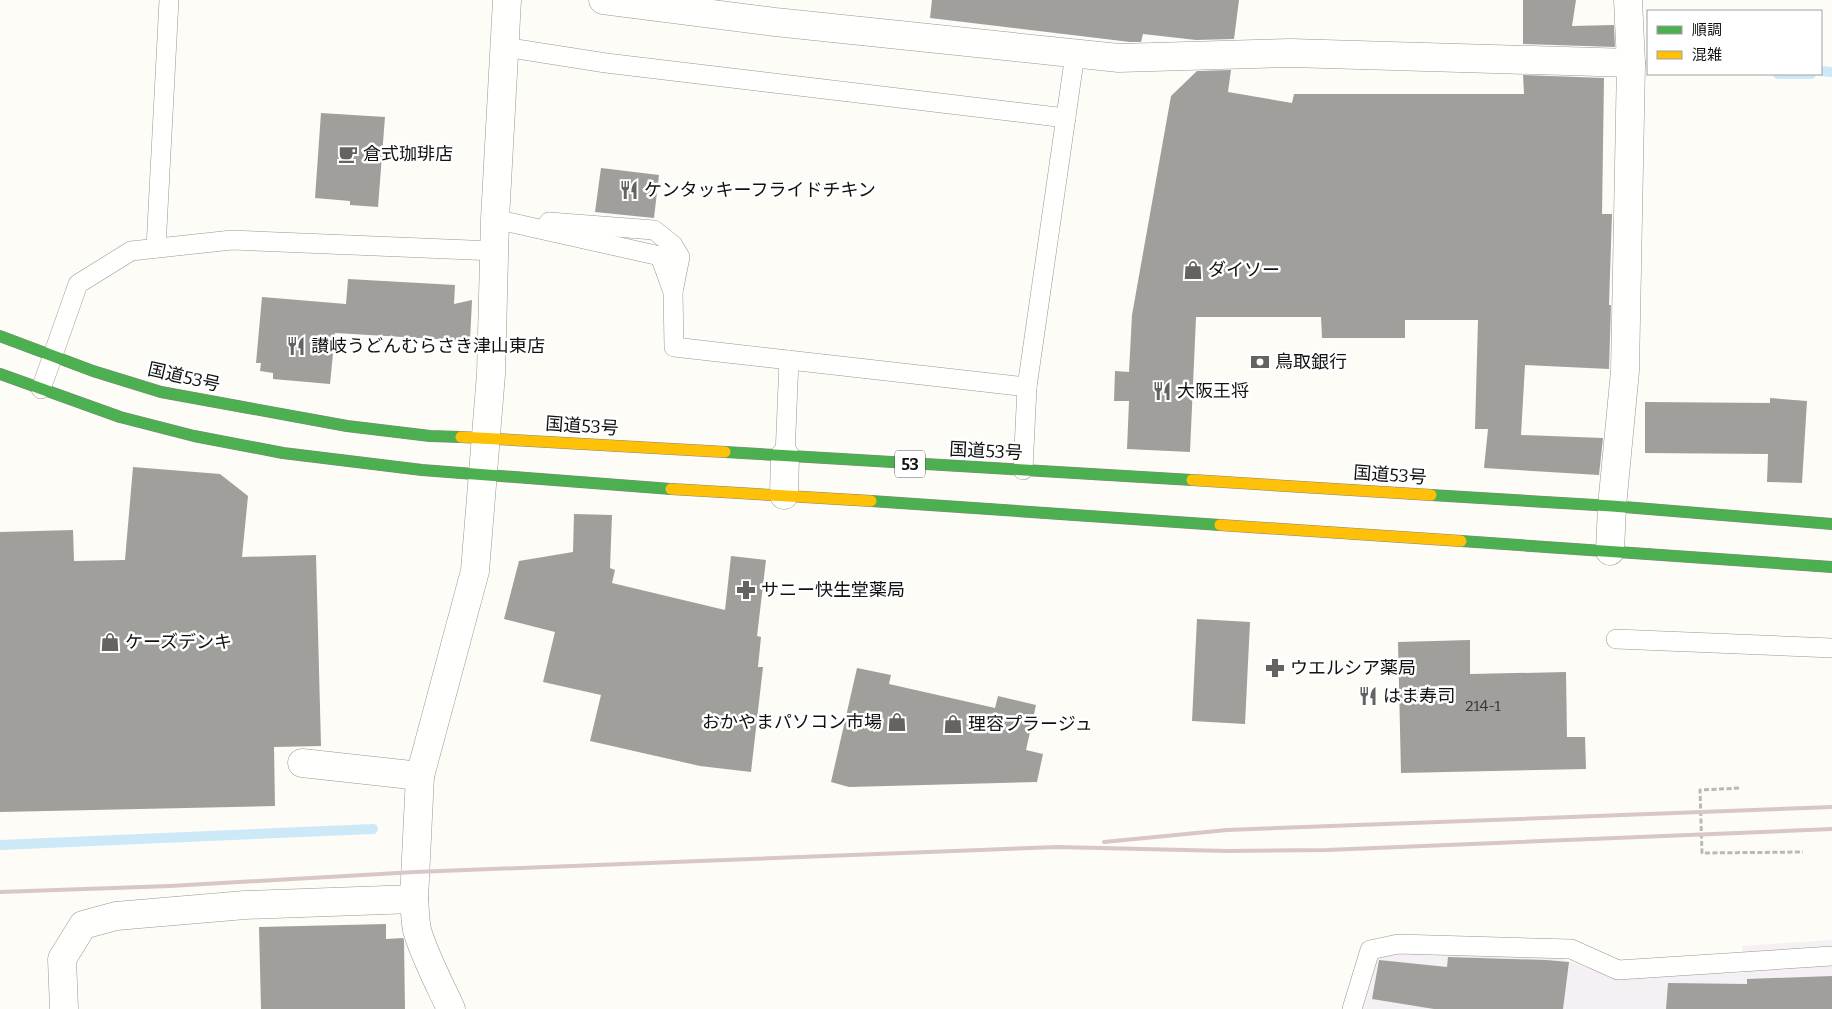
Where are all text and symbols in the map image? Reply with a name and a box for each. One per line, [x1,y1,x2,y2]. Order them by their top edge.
legend [1647,10,1822,75]
text: 順調 [1692,21,1722,39]
text: 混雑 [1692,46,1722,64]
cafe icon: 倉式珈琲店 [337,143,359,165]
place label: 倉式珈琲店 [363,143,453,165]
restaurant icon: ケンタッキーフライドチキン [618,179,640,201]
place label: ケンタッキーフライドチキン [644,179,876,201]
shop icon: ダイソー [1182,259,1204,281]
place label: ダイソー [1208,259,1280,281]
restaurant icon: 讃岐うどんむらさき津山東店 [285,335,307,357]
place label: 讃岐うどんむらさき津山東店 [311,335,545,357]
bank icon: 鳥取銀行 [1249,351,1271,373]
place label: 鳥取銀行 [1275,351,1347,373]
street label: 国道53号 [146,358,222,396]
restaurant icon: 大阪王将 [1151,380,1173,402]
place label: 大阪王将 [1177,380,1249,402]
street label: 国道53号 [545,412,619,440]
street label: 国道53号 [949,438,1023,464]
road number: 53 [895,450,925,478]
street label: 国道53号 [1353,461,1427,489]
pharmacy icon: サニー快生堂薬局 [735,579,757,601]
place label: サニー快生堂薬局 [761,579,905,601]
shop icon: ケーズデンキ [99,631,121,653]
place label: ケーズデンキ [125,631,232,653]
pharmacy icon: ウエルシア薬局 [1264,657,1286,679]
place label: ウエルシア薬局 [1290,657,1416,679]
restaurant icon: はま寿司 [1357,685,1379,707]
place label: はま寿司 [1383,685,1455,707]
house number: 214-1 [1465,697,1501,715]
place label: おかやまパソコン市場 [702,711,882,733]
shop icon: おかやまパソコン市場 [886,711,908,733]
shop icon: 理容プラージュ [942,713,964,735]
place label: 理容プラージュ [968,713,1092,735]

